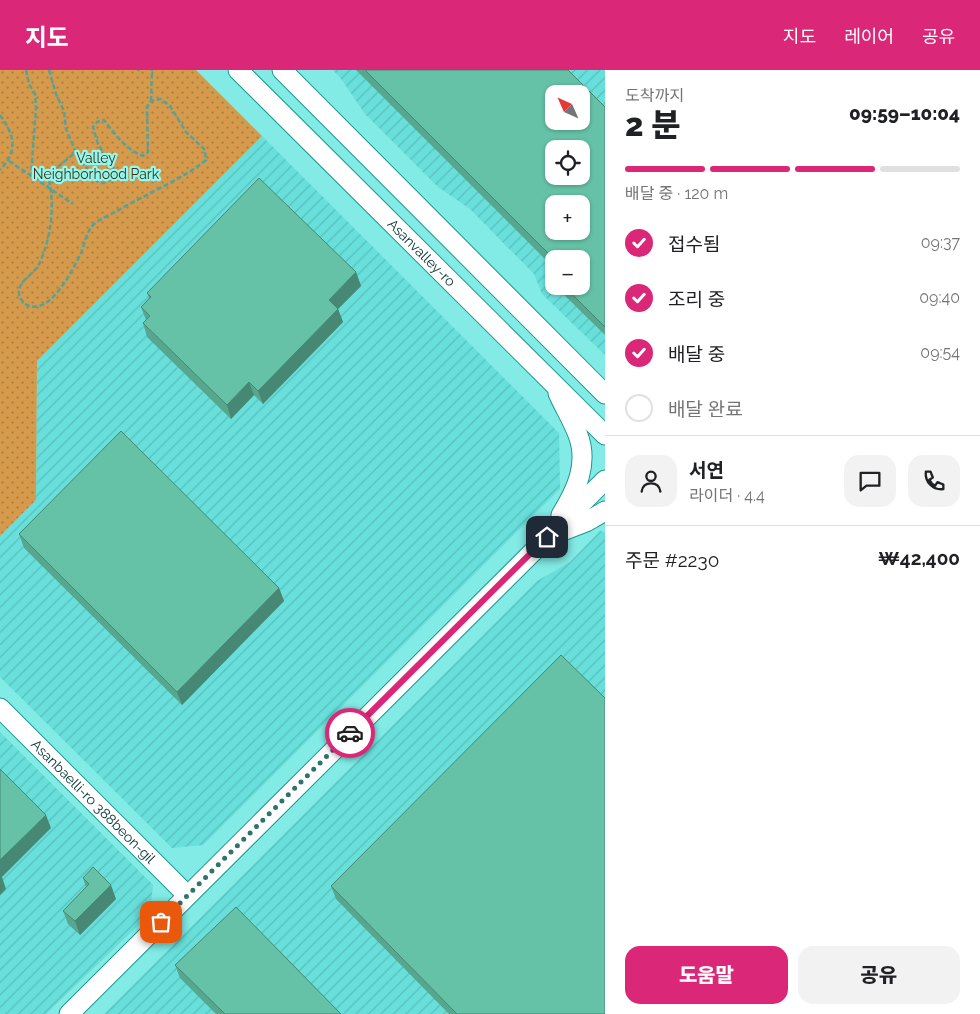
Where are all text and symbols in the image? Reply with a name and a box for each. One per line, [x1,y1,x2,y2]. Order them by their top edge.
text: 지도 [25,23,69,52]
text: 지도 [783,26,816,47]
text: 레이어 [844,26,894,47]
text: 공유 [922,26,955,47]
north arrow [545,85,590,130]
map controls [545,85,590,295]
text: 도착까지 [625,86,684,105]
text: 09:59–10:04 [849,102,960,124]
text: 2 분 [625,106,680,143]
button: locate [545,140,590,185]
park label: Valley Neighborhood Park [33,150,160,182]
text: 배달 중 · 120 m [625,184,728,203]
button: + [545,195,590,240]
street label: Asanvalley-ro [385,216,459,290]
icon: check [625,229,653,257]
text: 접수됨 [668,233,720,255]
text: 09:37 [921,233,960,252]
button: − [545,250,590,295]
icon: check [625,284,653,312]
text: 조리 중 [668,288,725,310]
text: 09:40 [919,288,960,307]
icon: check [625,339,653,367]
text: 배달 중 [668,343,725,365]
text: 09:54 [920,343,960,362]
text: 배달 완료 [668,398,743,420]
button: person [625,455,677,507]
button: chat [844,455,896,507]
button: phone [908,455,960,507]
text: 서연 [689,459,724,481]
text: 라이더 · 4.4 [689,486,765,505]
pin [526,516,568,558]
icon: home [533,523,561,551]
text: ₩42,400 [878,547,960,569]
text: 주문 #2230 [625,549,719,571]
courier [325,708,375,758]
icon: car [336,719,364,747]
street label: Asanbaelli-ro 388beon-gil [28,736,159,867]
pin [140,901,182,943]
icon: bag [147,908,175,936]
button: 도움말 [625,946,788,1004]
button: 공유 [798,946,960,1004]

